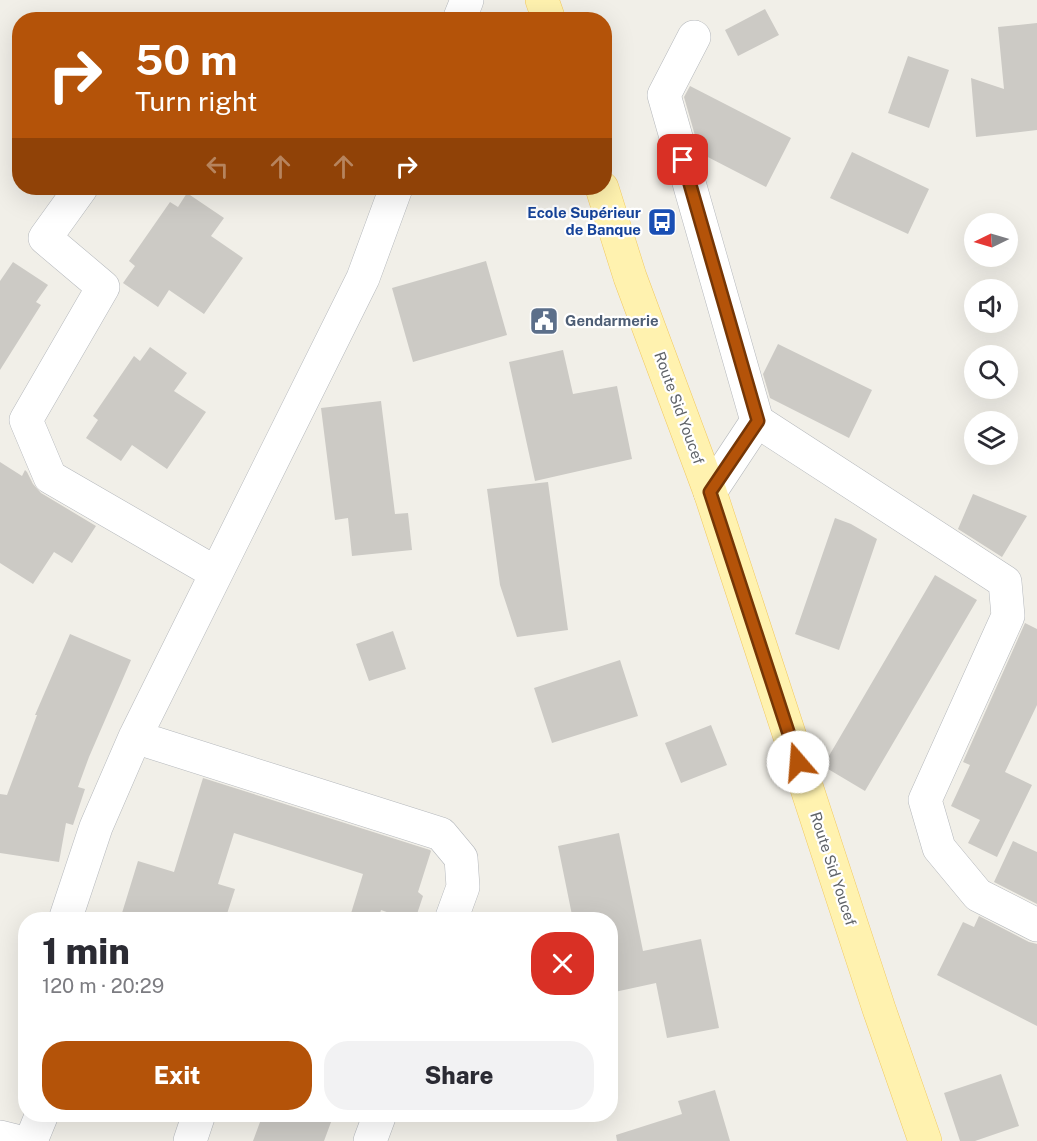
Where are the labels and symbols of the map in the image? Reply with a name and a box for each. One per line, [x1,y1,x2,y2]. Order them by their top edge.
pin [657,134,708,185]
place label: Ecole Supérieur de Banque [527,204,641,238]
bus stop icon: Ecole Supérieur de Banque [646,206,678,238]
north arrow [964,213,1018,267]
public building icon: Gendarmerie [528,305,560,337]
place label: Gendarmerie [565,312,659,329]
street label: Route Sid Youcef [651,349,708,467]
position arrow [766,730,830,794]
street label: Route Sid Youcef [807,810,860,928]

